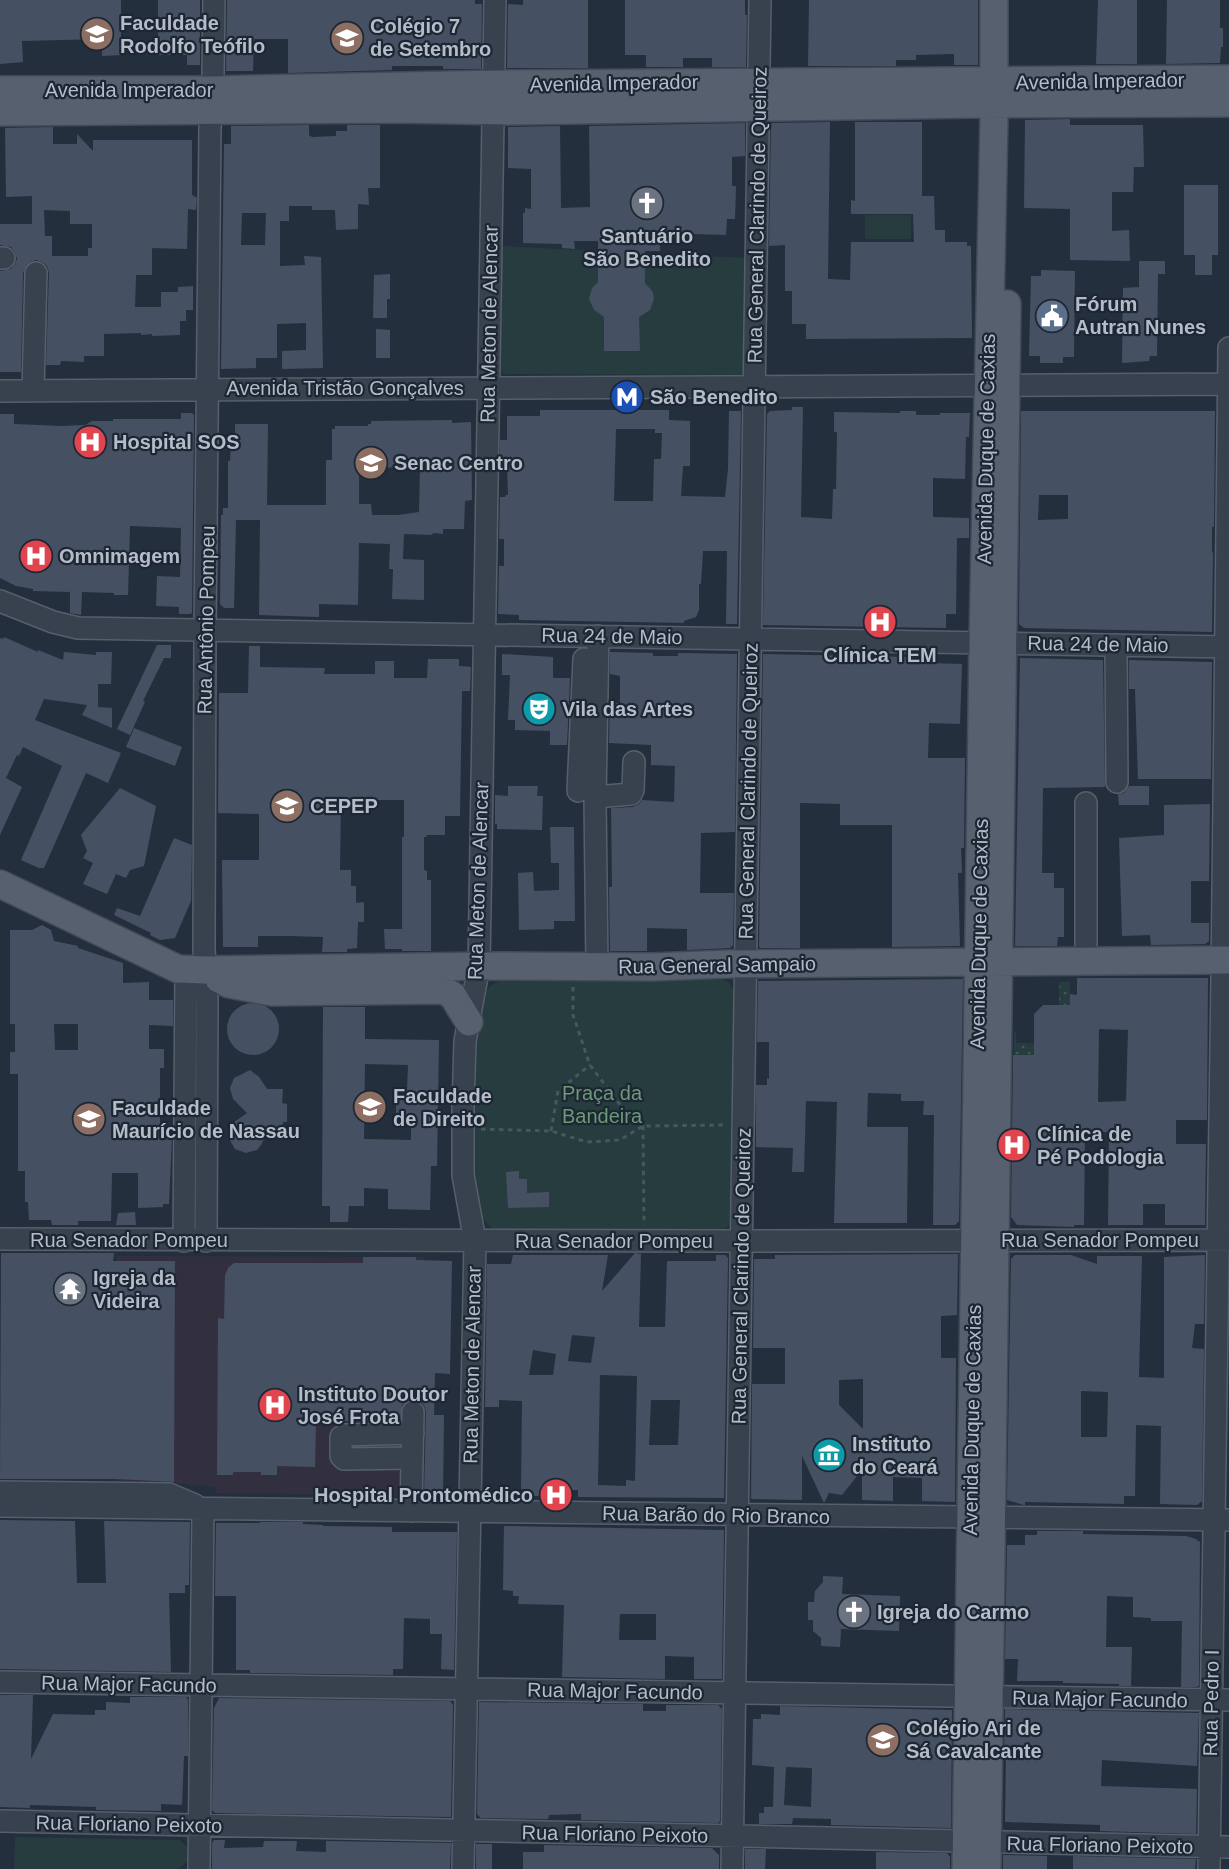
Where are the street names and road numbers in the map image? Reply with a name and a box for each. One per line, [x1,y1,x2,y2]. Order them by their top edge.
street label: Rua General Clarindo de Queiroz [743,66,771,364]
street label: Avenida Imperador [1016,69,1185,93]
street label: Avenida Imperador [530,71,699,95]
street label: Avenida Imperador [45,79,214,101]
street label: Rua Meton de Alencar [476,225,502,423]
street label: Avenida Duque de Caxias [973,333,999,565]
street label: Avenida Tristão Gonçalves [226,377,464,399]
street label: Rua Antônio Pompeu [193,525,219,715]
street label: Rua 24 de Maio [541,624,683,648]
street label: Rua 24 de Maio [1027,632,1169,656]
street label: Rua General Clarindo de Queiroz [734,642,762,940]
street label: Rua Meton de Alencar [464,781,492,980]
street label: Avenida Duque de Caxias [966,818,992,1050]
street label: Rua General Sampaio [618,952,816,978]
street label: Rua General Clarindo de Queiroz [727,1127,755,1425]
street label: Rua Senador Pompeu [30,1229,228,1251]
street label: Rua Senador Pompeu [1001,1229,1199,1251]
street label: Rua Senador Pompeu [515,1230,713,1252]
street label: Rua Meton de Alencar [459,1266,485,1464]
street label: Avenida Duque de Caxias [959,1304,985,1536]
street label: Rua Barão do Rio Branco [602,1502,830,1528]
street label: Rua Pedro I [1199,1649,1223,1757]
street label: Rua Major Facundo [41,1671,217,1697]
street label: Rua Major Facundo [527,1678,703,1704]
street label: Rua Major Facundo [1012,1686,1188,1712]
street label: Rua Floriano Peixoto [35,1811,223,1837]
street label: Rua Floriano Peixoto [521,1821,709,1847]
street label: Rua Floriano Peixoto [1006,1832,1194,1858]

